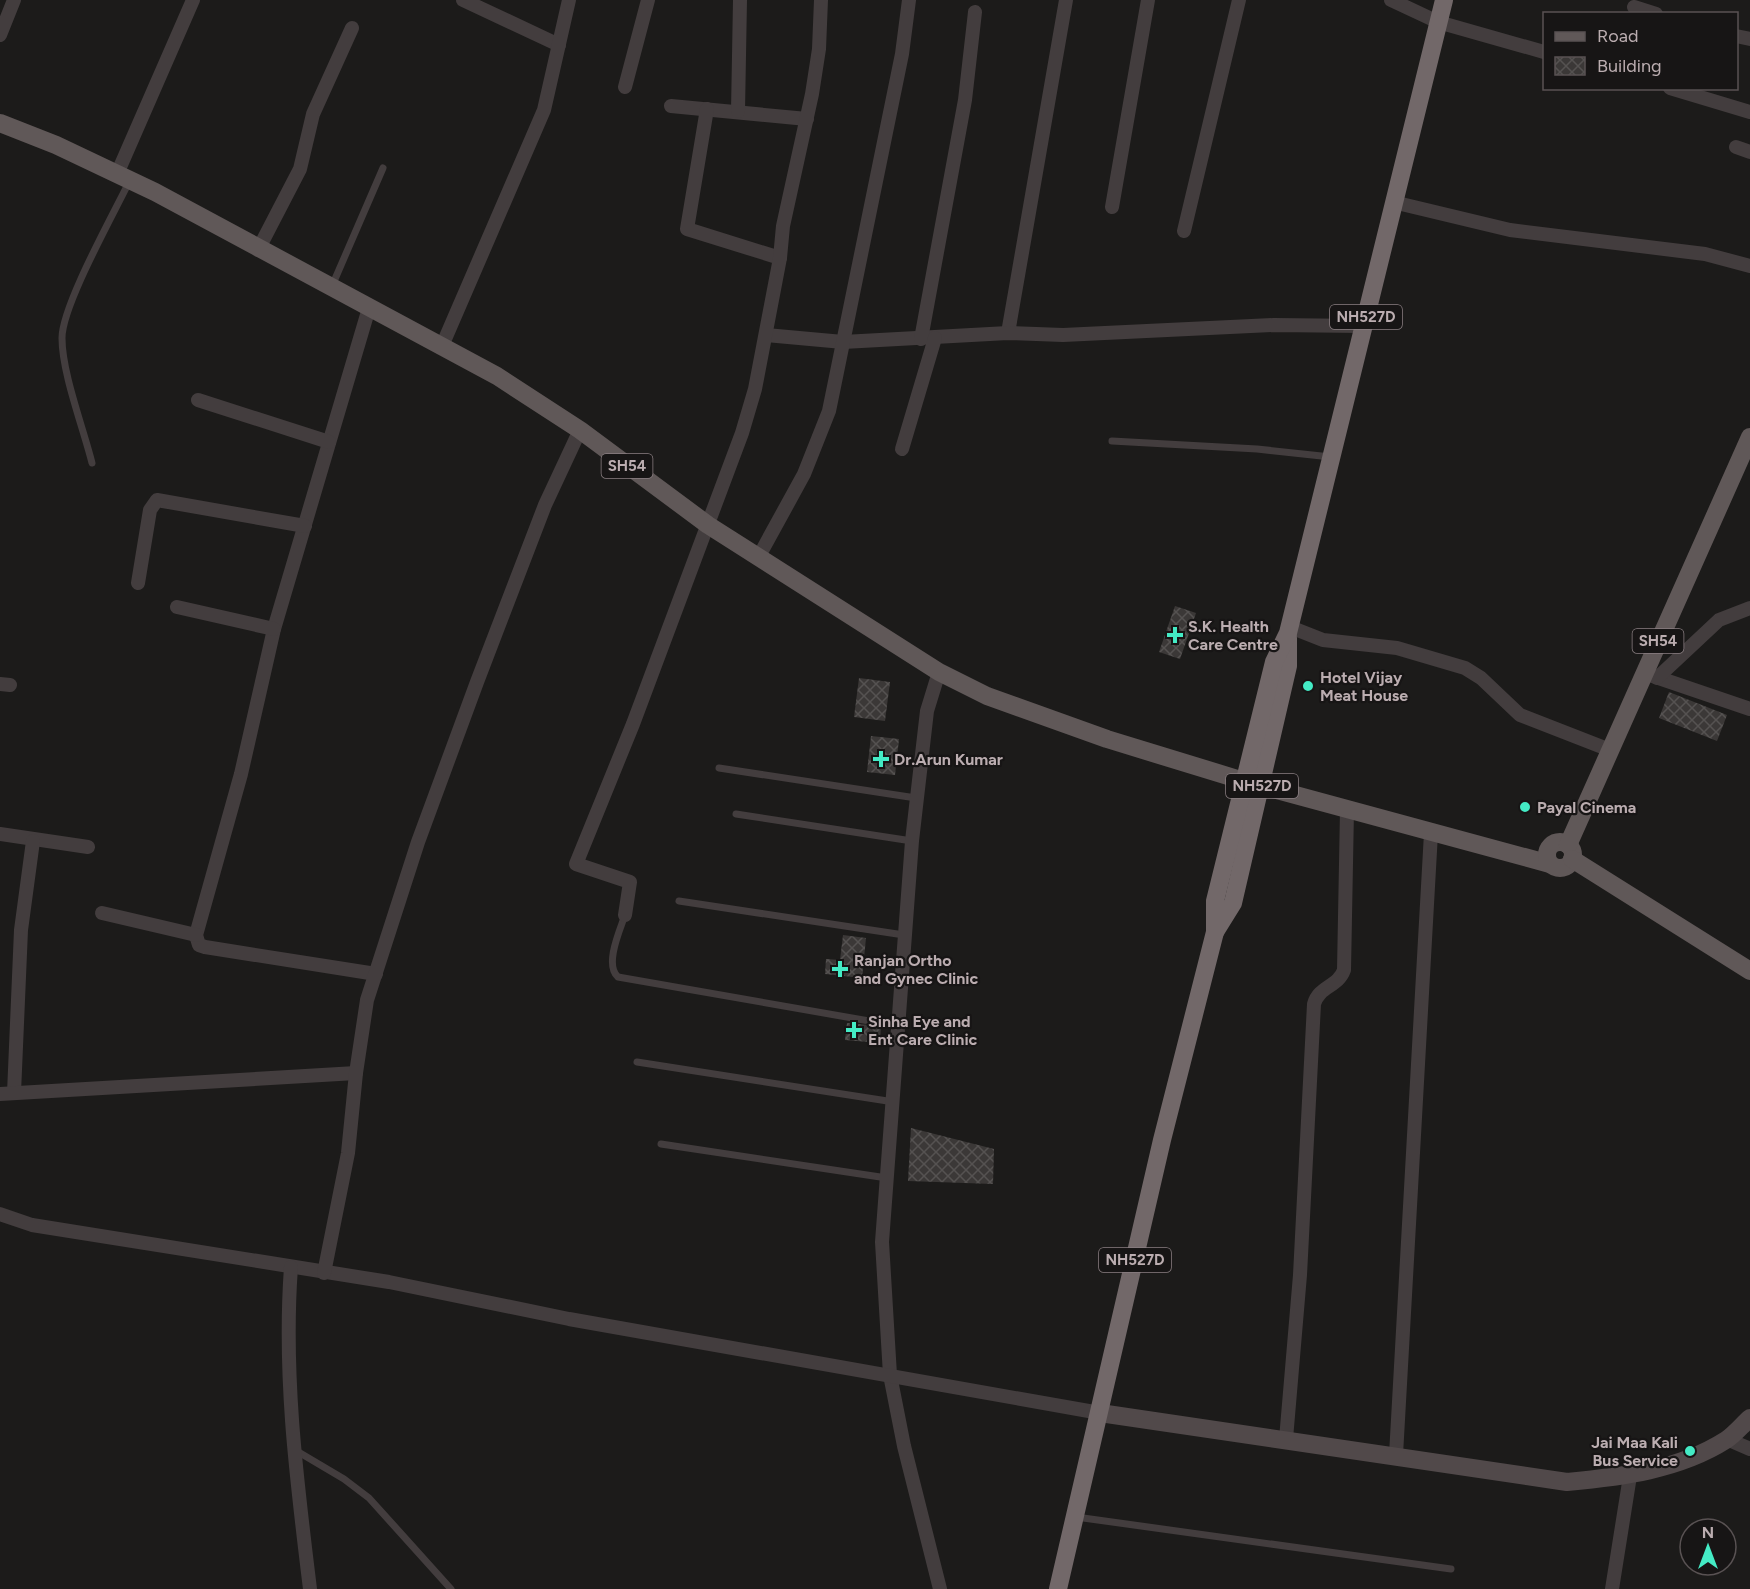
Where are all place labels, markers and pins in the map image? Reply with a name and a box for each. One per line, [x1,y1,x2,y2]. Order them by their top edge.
place label: S.K. Health Care Centre [1188,617,1278,654]
marker: S.K. Health Care Centre [1166,626,1184,644]
place label: Hotel Vijay Meat House [1320,668,1408,705]
marker: Hotel Vijay Meat House [1301,679,1315,693]
marker: Dr.Arun Kumar [872,750,890,768]
place label: Dr.Arun Kumar [894,750,1003,769]
place label: Payal Cinema [1537,798,1636,817]
marker: Payal Cinema [1518,800,1532,814]
place label: Ranjan Ortho and Gynec Clinic [854,951,979,988]
marker: Ranjan Ortho and Gynec Clinic [831,960,849,978]
place label: Sinha Eye and Ent Care Clinic [868,1012,978,1049]
marker: Sinha Eye and Ent Care Clinic [845,1021,863,1039]
place label: Jai Maa Kali Bus Service [1591,1433,1678,1470]
marker: Jai Maa Kali Bus Service [1683,1444,1697,1458]

